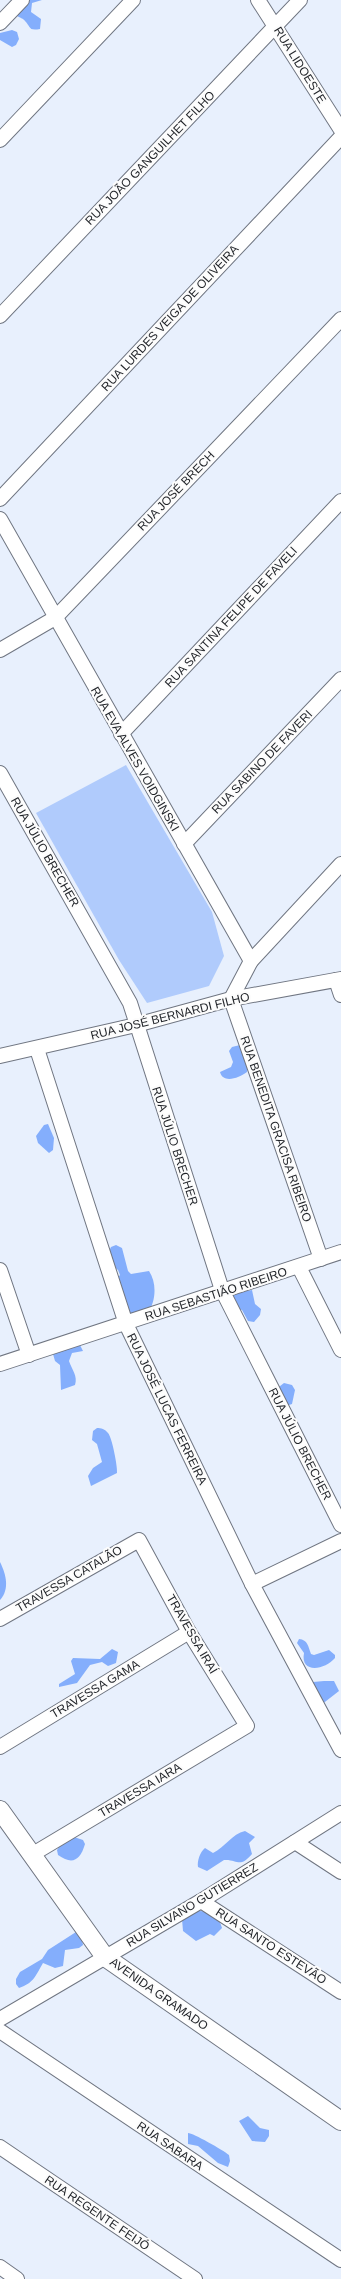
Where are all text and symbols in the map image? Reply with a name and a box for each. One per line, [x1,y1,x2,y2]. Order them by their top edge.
street label: RUA LIDOESTE [271,24,329,106]
street label: RUA JOÃO GANGUILHET FILHO [82,88,218,228]
street label: RUA LURDES VEIGA DE OLIVEIRA [98,242,242,394]
street label: RUA JOSÉ BRECH [134,448,217,534]
street label: RUA SANTINA FELIPE DE FAVELI [162,544,300,690]
street label: RUA EVA ALVES VOIDGINSKI [88,684,182,834]
street label: RUA SABINO DE FAVERI [209,707,315,817]
street label: RUA JÚLIO BRECHER [8,794,83,909]
street label: RUA JOSÉ BERNARDI FILHO [89,988,251,1043]
street label: RUA BENEDITA GRACISA RIBEIRO [238,1034,314,1224]
street label: RUA JÚLIO BRECHER [149,1085,202,1207]
street label: RUA SEBASTIÃO RIBEIRO [143,1264,289,1324]
street label: RUA JOSÉ LUCAS FERREIRA [124,1331,211,1487]
street label: RUA JÚLIO BRECHER [266,1385,335,1503]
street label: TRAVESSA CATALÃO [14,1543,124,1615]
street label: TRAVESSA IRAÍ [164,1591,222,1677]
street label: TRAVESSA GAMA [48,1657,142,1721]
street label: TRAVESSA IARA [96,1760,184,1820]
street label: RUA SILVANO GUTIERREZ [124,1860,260,1950]
street label: RUA SANTO ESTEVÃO [213,1905,329,1987]
street label: AVENIDA GRAMADO [107,1955,211,2033]
street label: RUA SABARA [134,2119,206,2173]
street label: RUA REGENTE FEIJÓ [42,2172,153,2253]

